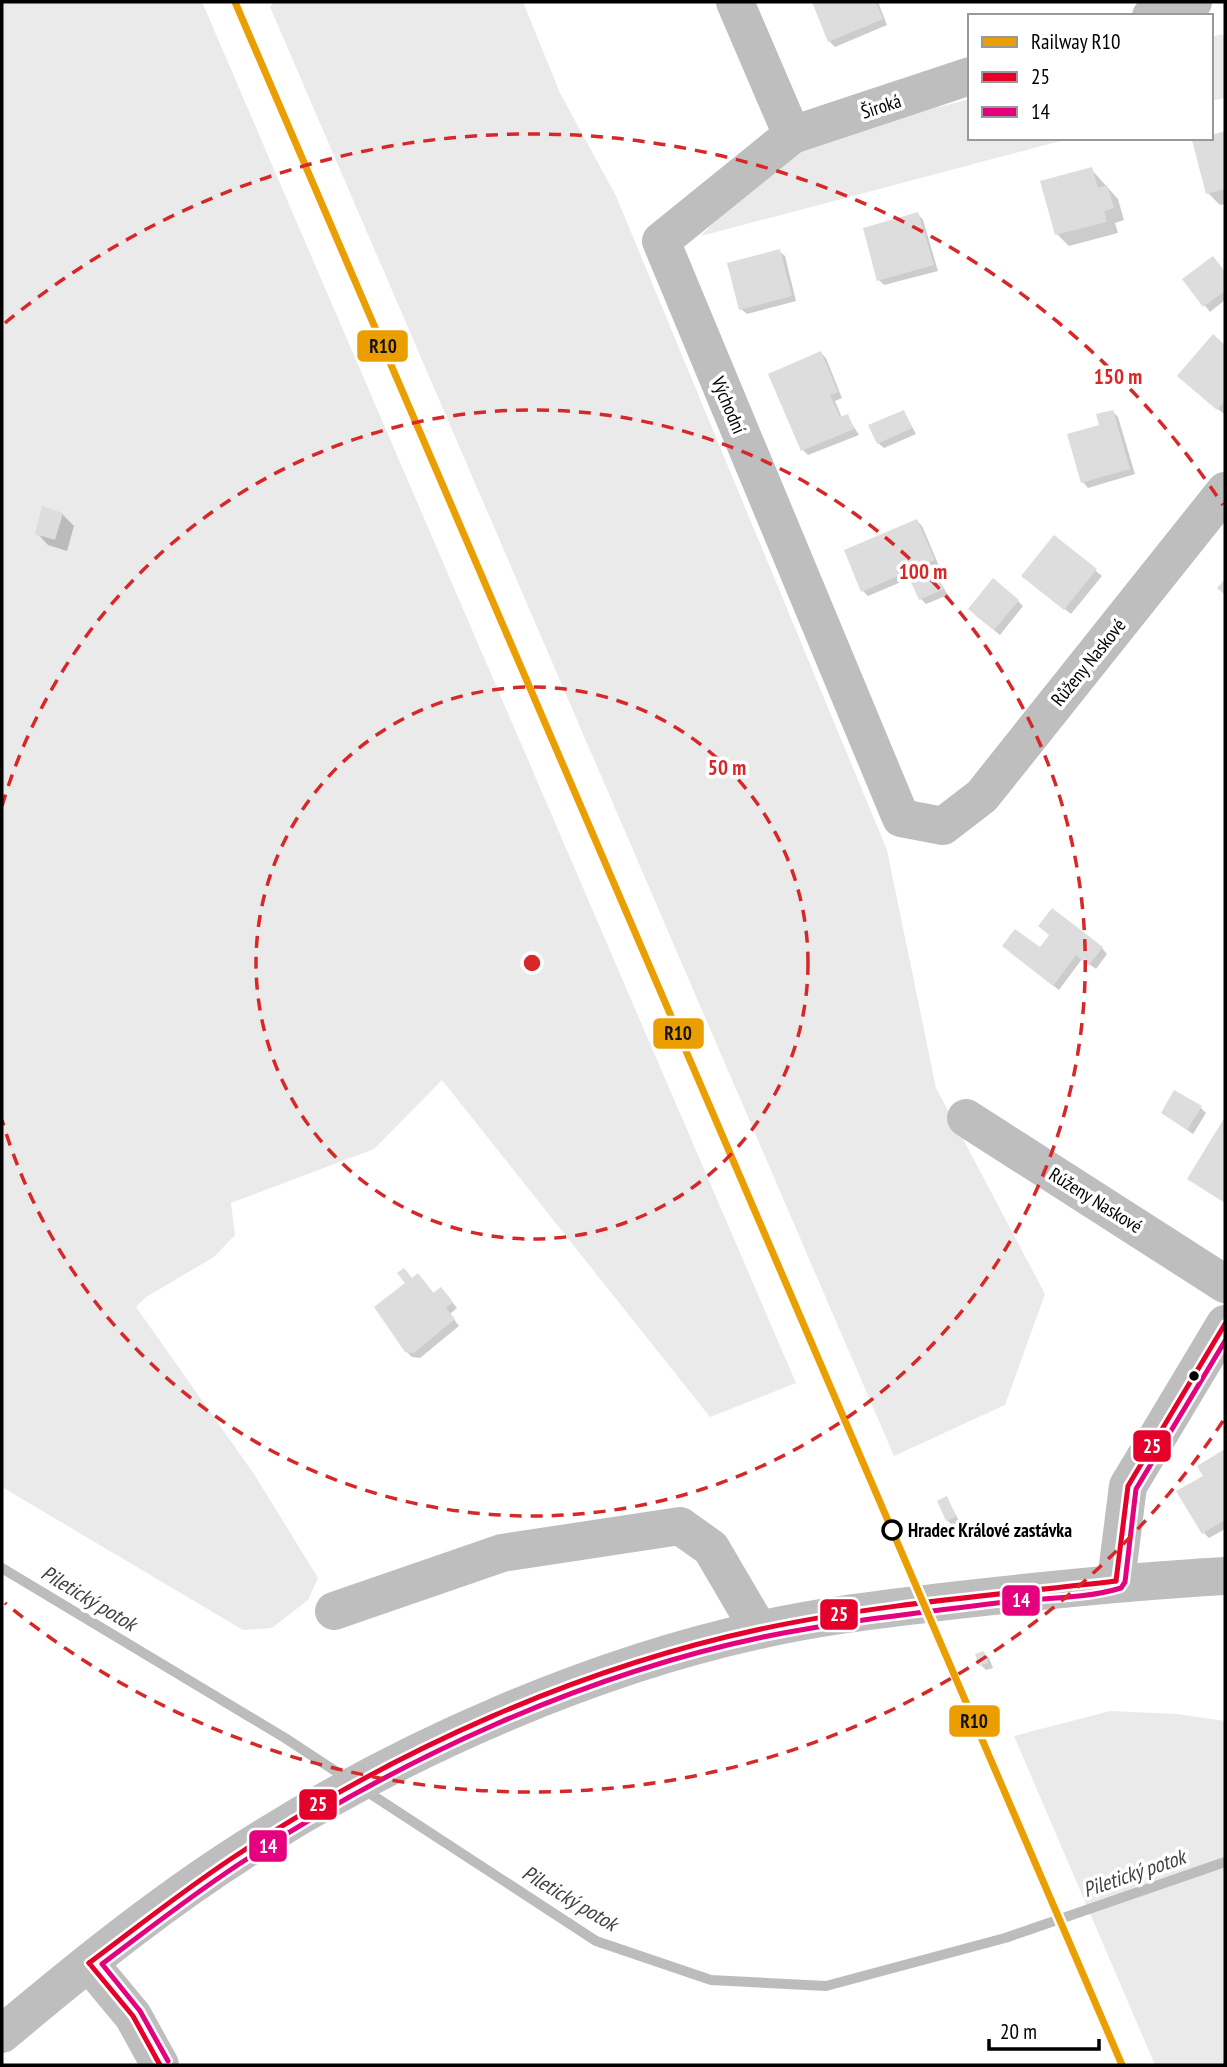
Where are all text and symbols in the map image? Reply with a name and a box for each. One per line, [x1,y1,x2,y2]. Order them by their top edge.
legend [968,14,1213,140]
text: Railway R10 [1031,28,1120,55]
text: 25 [1031,63,1050,90]
street label: Široká [858,88,904,124]
text: 14 [1031,98,1050,125]
line badge: R10 [356,329,409,363]
text: R10 [369,334,397,358]
text: 150 m [1094,363,1142,390]
street label: Východní [706,372,752,437]
text: 100 m [899,558,947,585]
street label: Růženy Naskové [1045,613,1131,711]
text: 50 m [708,754,746,781]
centre of rings [520,951,544,975]
line badge: R10 [652,1017,705,1050]
text: R10 [664,1021,692,1045]
street label: Rúženy Naskové [1045,1162,1147,1238]
unlabelled marker [1187,1369,1201,1383]
line badge: 25 [1132,1429,1172,1463]
text: 25 [1143,1434,1161,1458]
place label: Hradec Králové zastávka [908,1518,1072,1542]
marker: Hradec Králové zastávka [882,1520,902,1540]
water label: Piletický potok [36,1559,144,1638]
line badge: 14 [1001,1584,1041,1617]
text: 14 [1012,1588,1030,1612]
line badge: 25 [819,1598,859,1631]
text: 25 [830,1602,848,1626]
line badge: R10 [948,1704,1001,1738]
text: R10 [960,1709,988,1733]
line badge: 25 [298,1788,338,1821]
text: 25 [309,1792,327,1816]
line badge: 14 [248,1829,288,1863]
text: 14 [259,1834,277,1858]
water label: Piletický potok [1079,1842,1191,1903]
water label: Piletický potok [517,1859,625,1938]
scale bar [989,2008,1099,2052]
text: 20 m [1000,2018,1037,2045]

